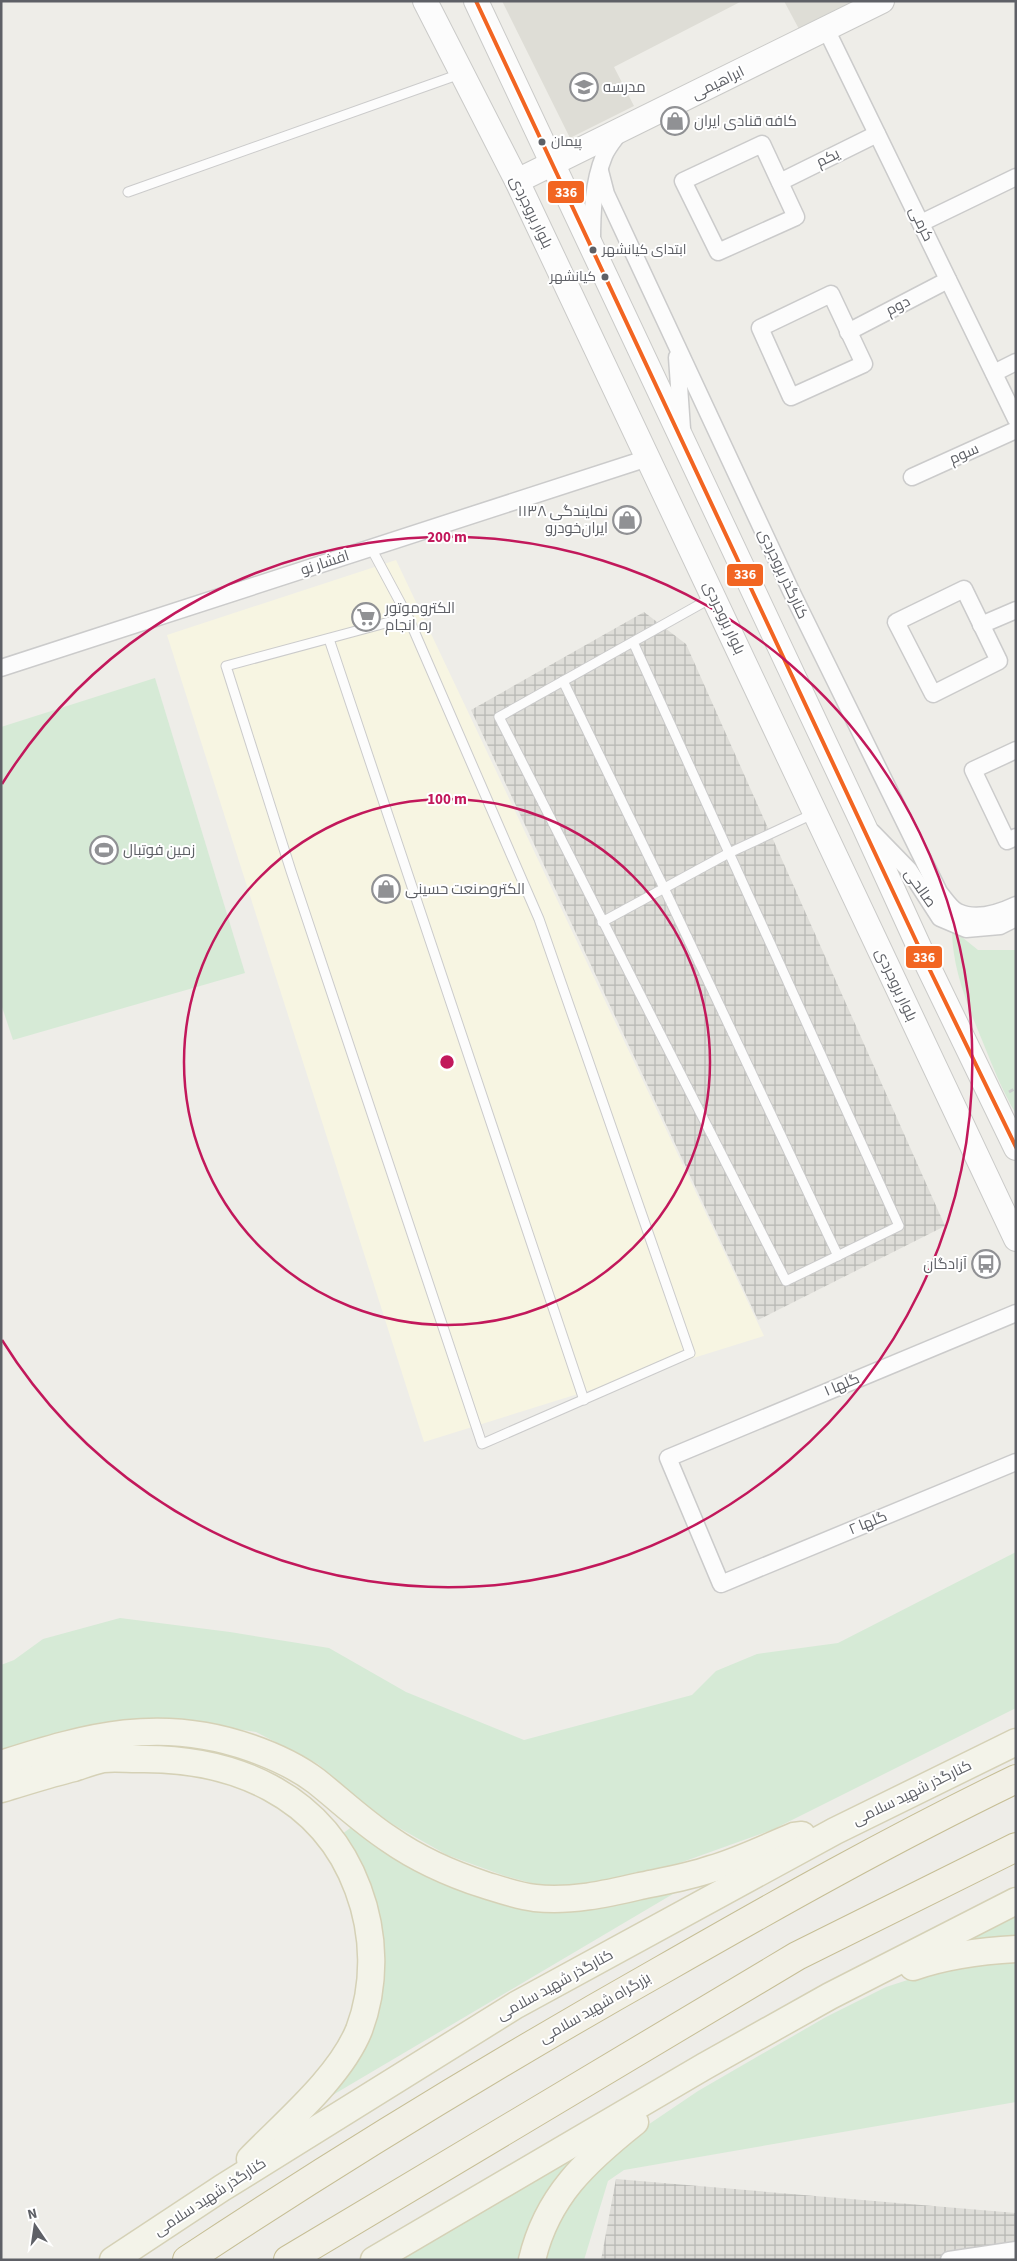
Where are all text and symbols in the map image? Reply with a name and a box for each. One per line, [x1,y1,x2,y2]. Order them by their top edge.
street label: ابراهیمی [688,61,748,105]
school or university icon: مدرسه [569,72,599,102]
place label: مدرسه [603,77,646,98]
shop icon: کافه قنادی ایران [660,106,690,136]
place label: کافه قنادی ایران [694,111,797,132]
place label: پیمان [551,132,582,152]
marker: پیمان [537,137,547,147]
street label: یکم [813,143,843,173]
street label: بلوار بروجردی [504,172,558,252]
line badge: 336 [547,180,585,204]
text: 336 [555,183,577,203]
street label: کرمی [904,203,938,245]
place label: ابتدای کیانشهر [601,240,686,260]
marker: ابتدای کیانشهر [588,245,598,255]
place label: کیانشهر [549,267,596,287]
marker: کیانشهر [600,272,610,282]
street label: دوم [882,291,914,321]
street label: سوم [946,438,982,470]
place label: نمایندگی ۱۱۳۸ ایران‌خودرو [518,501,608,539]
shop icon: نمایندگی ۱۱۳۸ ایران‌خودرو [612,505,642,535]
street label: کنارگذر بروجردی [753,525,813,623]
text: 200 m [427,527,467,548]
street label: افشار نو [298,545,352,581]
line badge: 336 [726,563,764,587]
text: 336 [734,565,756,585]
street label: بلوار بروجردی [698,578,750,658]
place label: الکتروموتور ره انجام [384,598,455,636]
supermarket icon: الکتروموتور ره انجام [351,602,381,632]
text: 100 m [427,789,467,810]
sports icon: زمین فوتبال [89,835,119,865]
place label: زمین فوتبال [123,840,195,861]
street label: صالحی [899,864,941,912]
shop icon: الکتروصنعت حسینی [371,874,401,904]
place label: الکتروصنعت حسینی [405,879,525,900]
street label: بلوار بروجردی [870,945,922,1025]
line badge: 336 [905,945,943,969]
text: 336 [913,948,935,968]
centre of rings [438,1053,456,1071]
bus stop icon: آزادگان [971,1249,1001,1279]
place label: آزادگان [923,1254,967,1275]
street label: گلها ۱ [821,1368,863,1402]
street label: گلها ۲ [846,1506,890,1540]
street label: کنارگذر شهید سلامی [849,1755,975,1831]
street label: کنارگذر شهید سلامی [493,1944,617,2026]
street label: بزرگراه شهید سلامی [535,1967,655,2049]
street label: کنارگذر شهید سلامی [150,2153,270,2241]
north arrow [10,2201,60,2251]
text: N [26,2204,39,2225]

